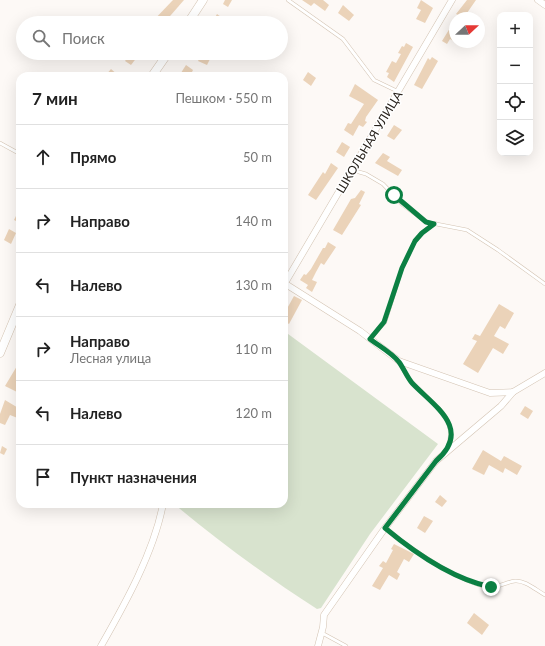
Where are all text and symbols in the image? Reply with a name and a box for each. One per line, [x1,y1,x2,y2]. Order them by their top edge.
north arrow [449,12,485,48]
map controls [497,12,533,156]
button: + [497,12,533,48]
search box [16,16,288,60]
icon: search [30,27,52,49]
text: Поиск [62,29,105,47]
button: − [497,48,533,84]
button: locate [497,84,533,120]
street label: ШКОЛЬНАЯ УЛИЦА [333,87,406,196]
text: 7 мин [32,88,78,109]
text: Пешком · 550 m [175,90,272,106]
button: layers [497,120,533,156]
icon: ahead [32,146,54,168]
text: Прямо [70,148,116,166]
text: 50 m [243,149,272,165]
route start [385,186,403,204]
icon: right [32,210,54,232]
text: Направо [70,212,130,230]
text: 140 m [235,213,272,229]
icon: left [32,274,54,296]
text: Налево [70,276,122,294]
text: 130 m [235,277,272,293]
text: Направо [70,332,130,350]
icon: right [32,338,54,360]
text: 110 m [235,341,272,357]
text: Лесная улица [70,350,151,366]
icon: left [32,402,54,424]
text: Налево [70,404,122,422]
text: 120 m [235,405,272,421]
icon: arrive [32,466,54,488]
text: Пункт назначения [70,468,197,486]
route end [482,578,500,596]

